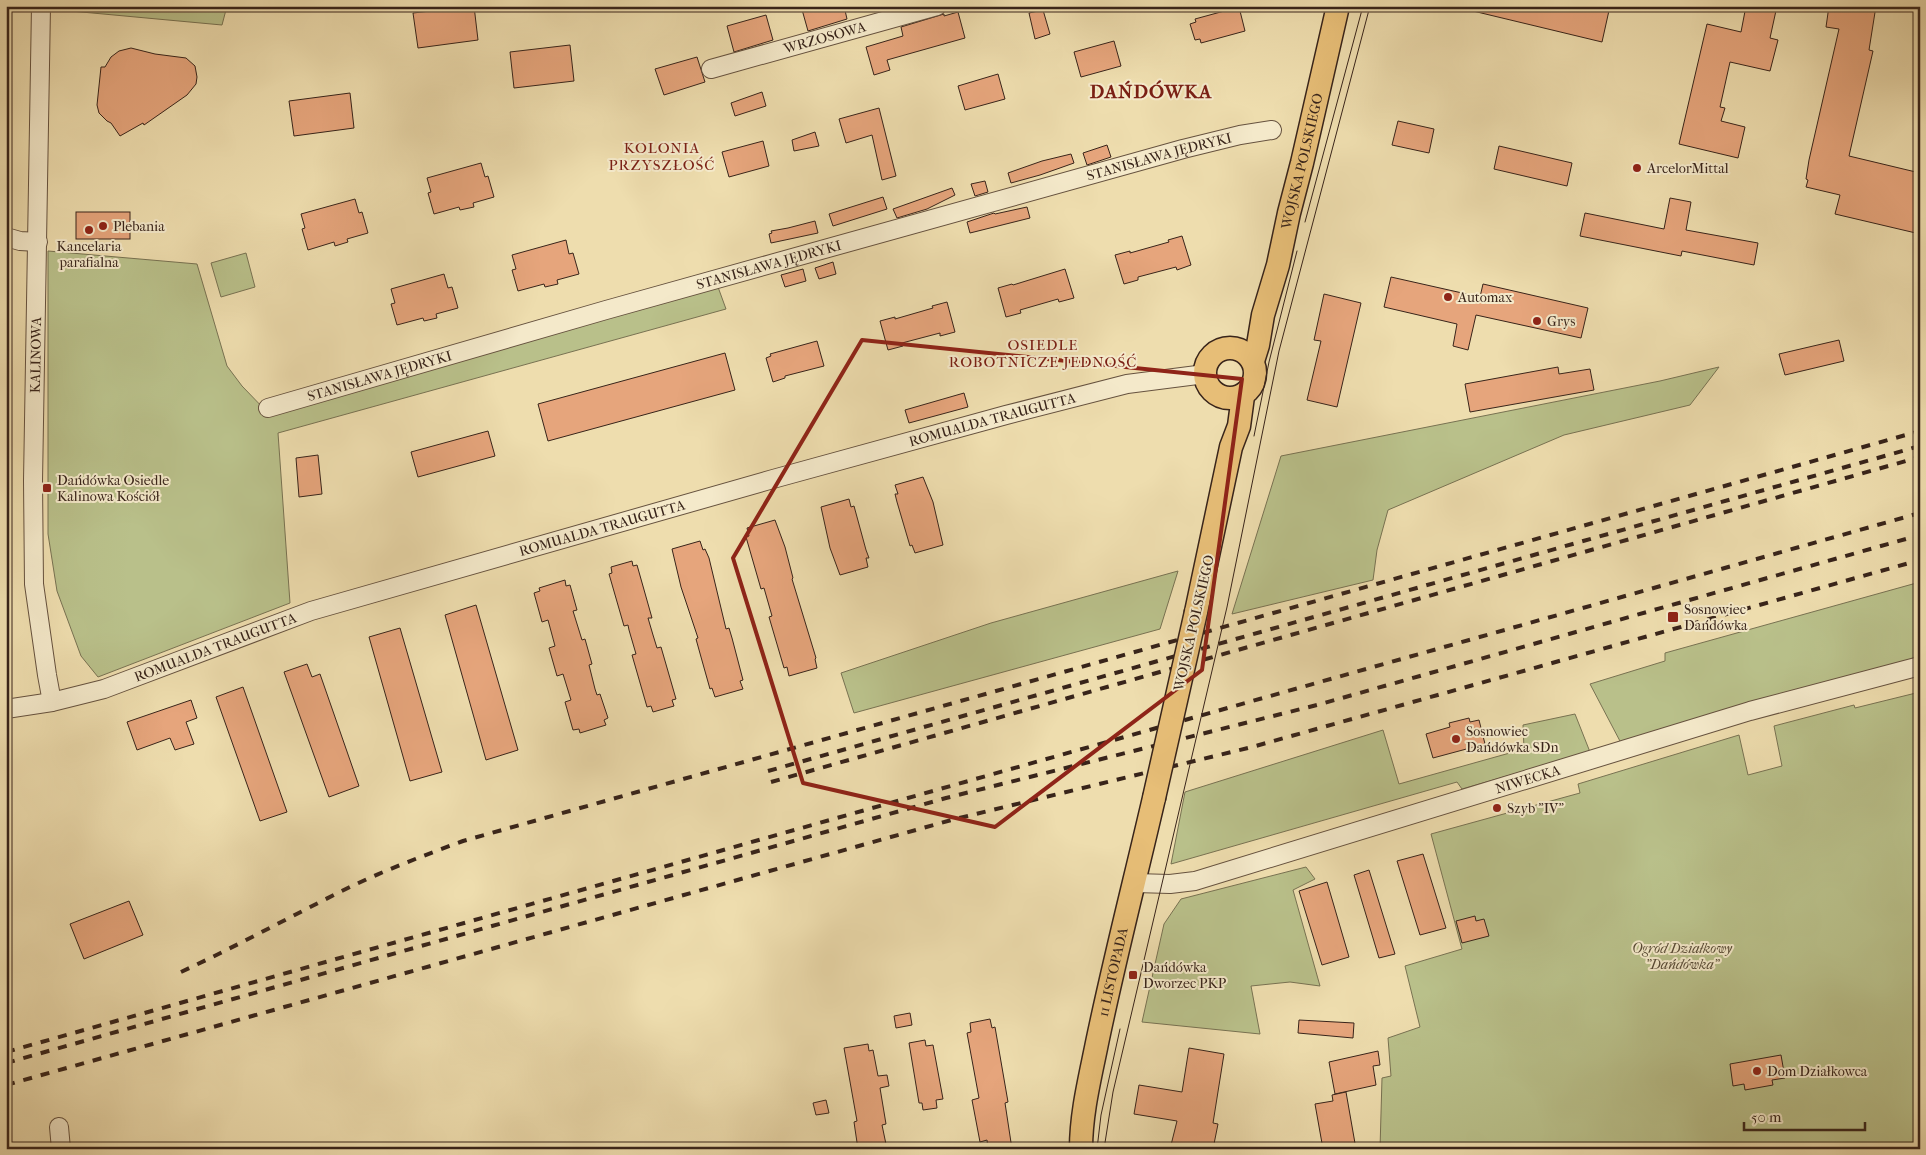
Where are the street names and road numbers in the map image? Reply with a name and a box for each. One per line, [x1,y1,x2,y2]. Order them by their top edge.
street label: WRZOSOWA [781,18,868,57]
street label: WOJSKA POLSKIEGO [1277,91,1326,232]
street label: STANISŁAWA JĘDRYKI [1085,129,1234,184]
street label: STANISŁAWA JĘDRYKI [694,236,844,293]
street label: KALINOWA [27,316,45,393]
street label: STANISŁAWA JĘDRYKI [305,347,454,405]
street label: ROMUALDA TRAUGUTTA [907,389,1078,450]
street label: ROMUALDA TRAUGUTTA [517,496,688,560]
street label: WOJSKA POLSKIEGO [1170,553,1218,694]
street label: ROMUALDA TRAUGUTTA [132,608,300,685]
street label: NIWECKA [1493,761,1563,797]
street label: 11 LISTOPADA [1094,925,1131,1018]

